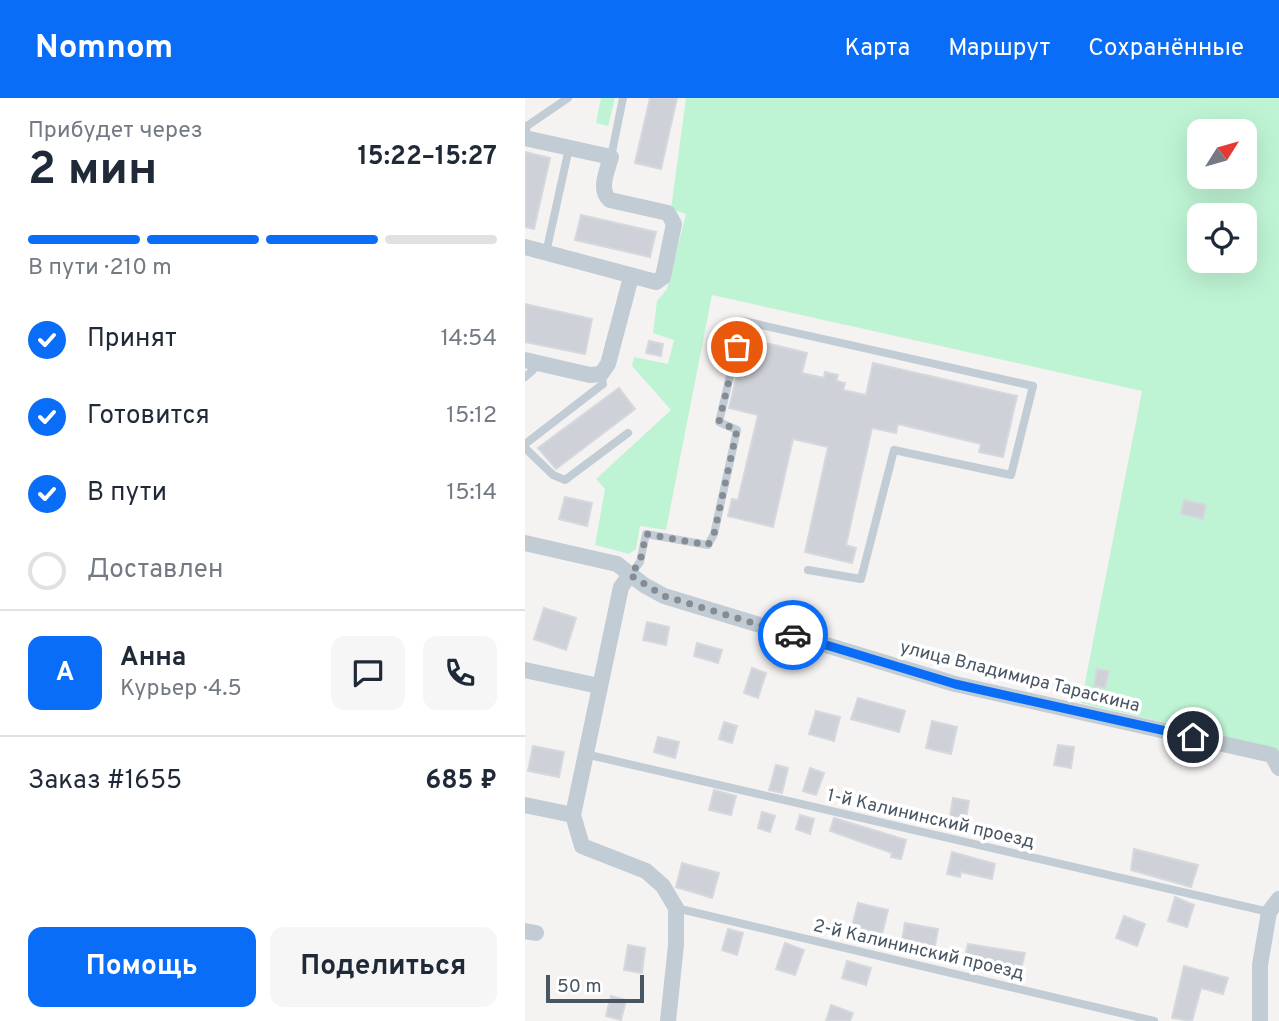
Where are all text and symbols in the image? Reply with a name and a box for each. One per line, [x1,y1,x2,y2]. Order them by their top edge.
text: Nomnom [35,28,173,70]
text: Карта [844,34,910,64]
text: Маршрут [948,34,1050,64]
text: Сохранённые [1088,34,1244,64]
text: Прибудет через [28,117,203,146]
north arrow [1187,119,1257,189]
map controls [1187,119,1257,273]
text: 15:22–15:27 [357,141,497,174]
text: 2 мин [28,142,157,201]
button: locate [1187,203,1257,273]
text: В пути · 210 m [28,254,172,283]
pin [707,317,767,377]
icon: check [28,321,66,359]
text: Принят [87,323,177,356]
text: 14:54 [440,325,497,354]
icon: bag [718,328,756,366]
icon: check [28,398,66,436]
text: Готовится [87,400,210,433]
text: 15:12 [446,402,497,431]
icon: check [28,475,66,513]
text: В пути [87,477,167,510]
text: 15:14 [447,479,497,508]
text: Доставлен [87,554,223,587]
courier [758,600,828,670]
icon: car [774,616,812,654]
button: chat [331,636,405,710]
button: phone [423,636,497,710]
street label: улица Владимира Тараскина [897,636,1142,718]
text: Анна [120,642,186,675]
text: А [56,657,74,690]
text: Курьер · 4.5 [120,675,242,704]
pin [1163,707,1223,767]
icon: home [1174,718,1212,756]
text: Заказ #1655 [28,765,182,798]
text: 685 ₽ [425,765,497,798]
street label: 1-й Калининский проезд [825,784,1037,855]
street label: 2-й Калининский проезд [811,915,1026,986]
button: Помощь [28,927,256,1007]
button: Поделиться [270,927,497,1007]
scale bar [546,972,644,1004]
text: 50 m [557,975,602,999]

